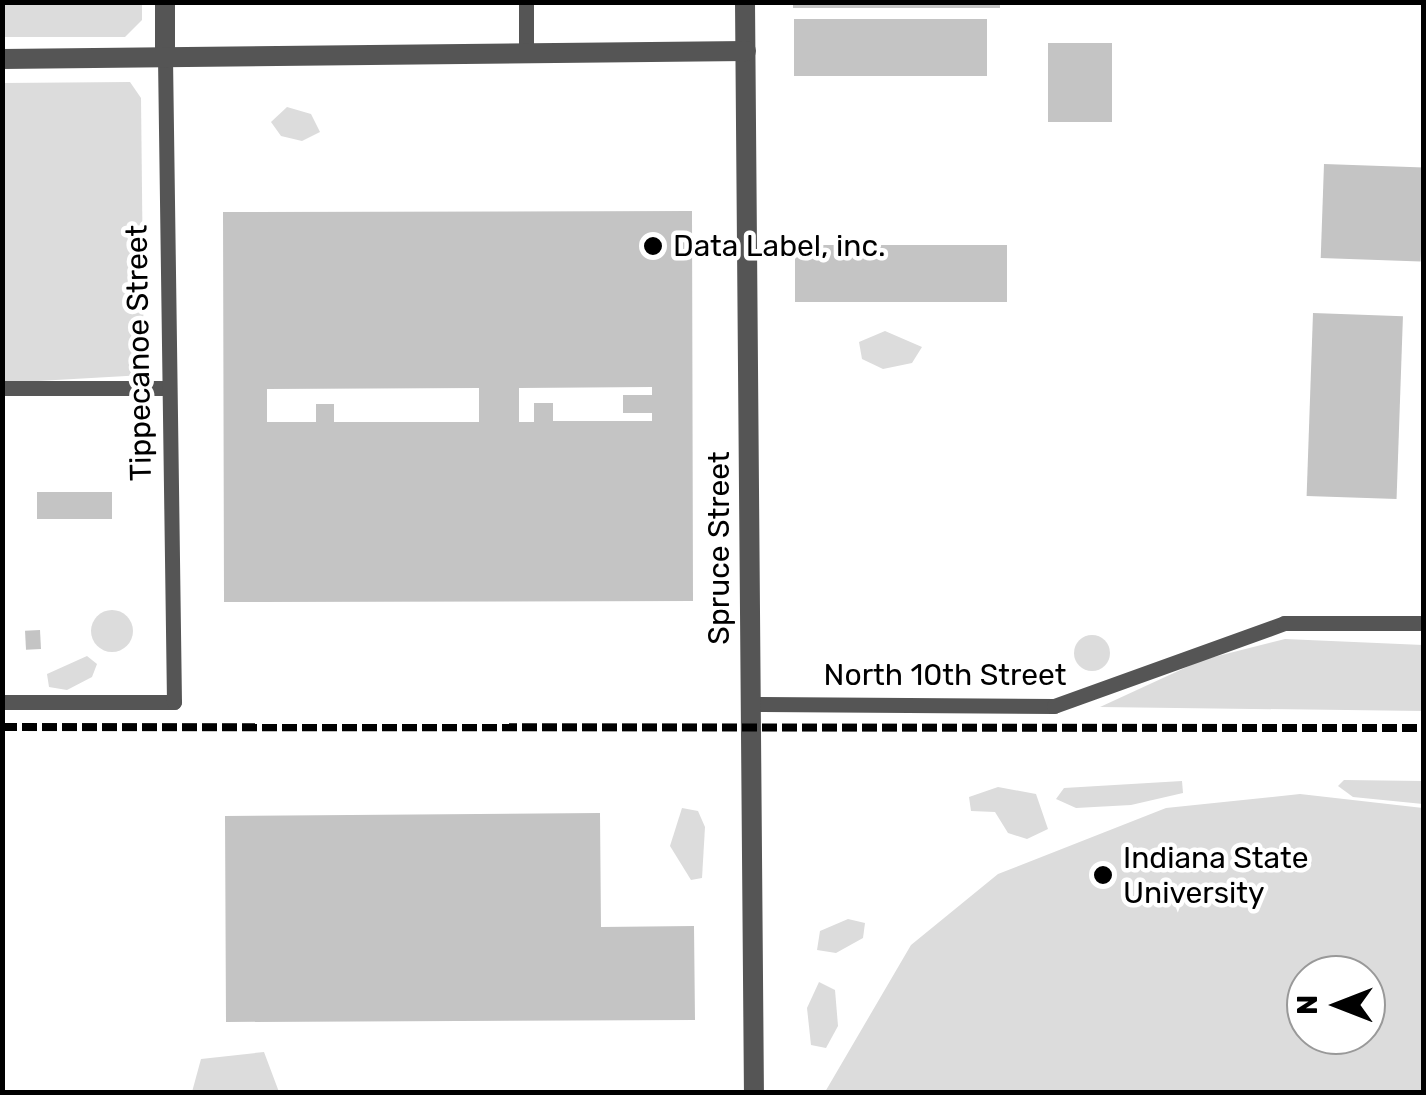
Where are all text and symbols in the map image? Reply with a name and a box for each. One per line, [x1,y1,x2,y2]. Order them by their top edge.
street label: Tippecanoe Street [119,224,159,482]
place label: Data Label, inc. [673,228,885,264]
marker: Data Label, inc. [642,235,664,257]
street label: Spruce Street [701,451,737,645]
street label: North 10th Street [824,657,1066,693]
place label: Indiana State University [1123,840,1308,910]
marker: Indiana State University [1092,864,1114,886]
north arrow [1286,955,1386,1055]
text: N [1291,995,1324,1015]

